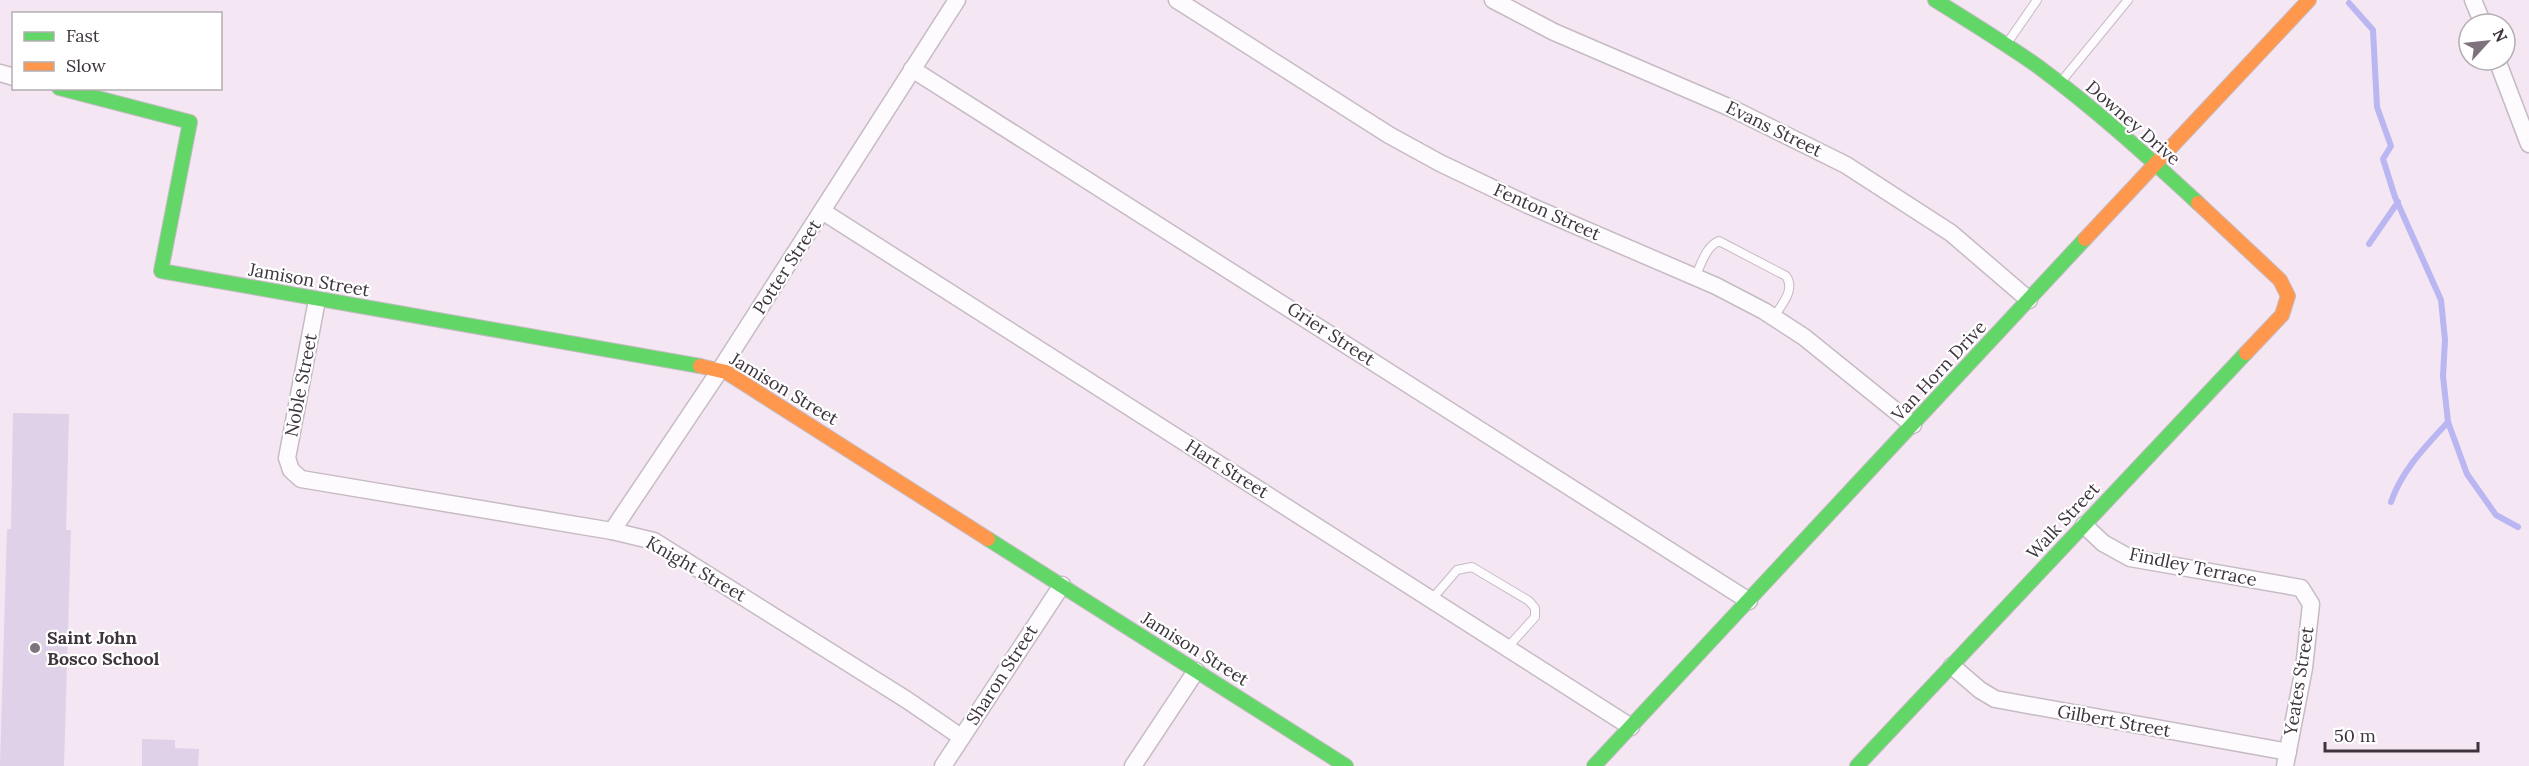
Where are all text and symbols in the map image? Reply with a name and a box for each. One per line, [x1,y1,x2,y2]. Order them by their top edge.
legend [12,12,222,90]
north arrow [2457,12,2517,72]
text: Fast [66,24,100,47]
text: N [2489,25,2512,45]
text: Slow [66,54,106,77]
street label: Downey Drive [2081,75,2186,170]
street label: Evans Street [1722,95,1826,162]
street label: Fenton Street [1490,178,1604,245]
street label: Potter Street [747,215,826,319]
street label: Jamison Street [246,257,371,301]
street label: Grier Street [1283,297,1379,370]
street label: Van Horn Drive [1886,315,1991,426]
street label: Noble Street [279,331,322,439]
street label: Jamison Street [725,347,843,430]
street label: Hart Street [1181,434,1273,503]
street label: Walk Street [2021,477,2104,564]
street label: Knight Street [642,531,751,607]
street label: Findley Terrace [2127,542,2259,591]
street label: Jamison Street [1136,606,1253,691]
street label: Sharon Street [961,620,1043,729]
street label: Yeates Street [2278,625,2318,738]
place label: Saint John Bosco School [47,626,160,670]
marker: Saint John Bosco School [28,641,42,655]
street label: Gilbert Street [2056,699,2173,742]
scale bar [2325,715,2478,753]
text: 50 m [2334,724,2376,747]

